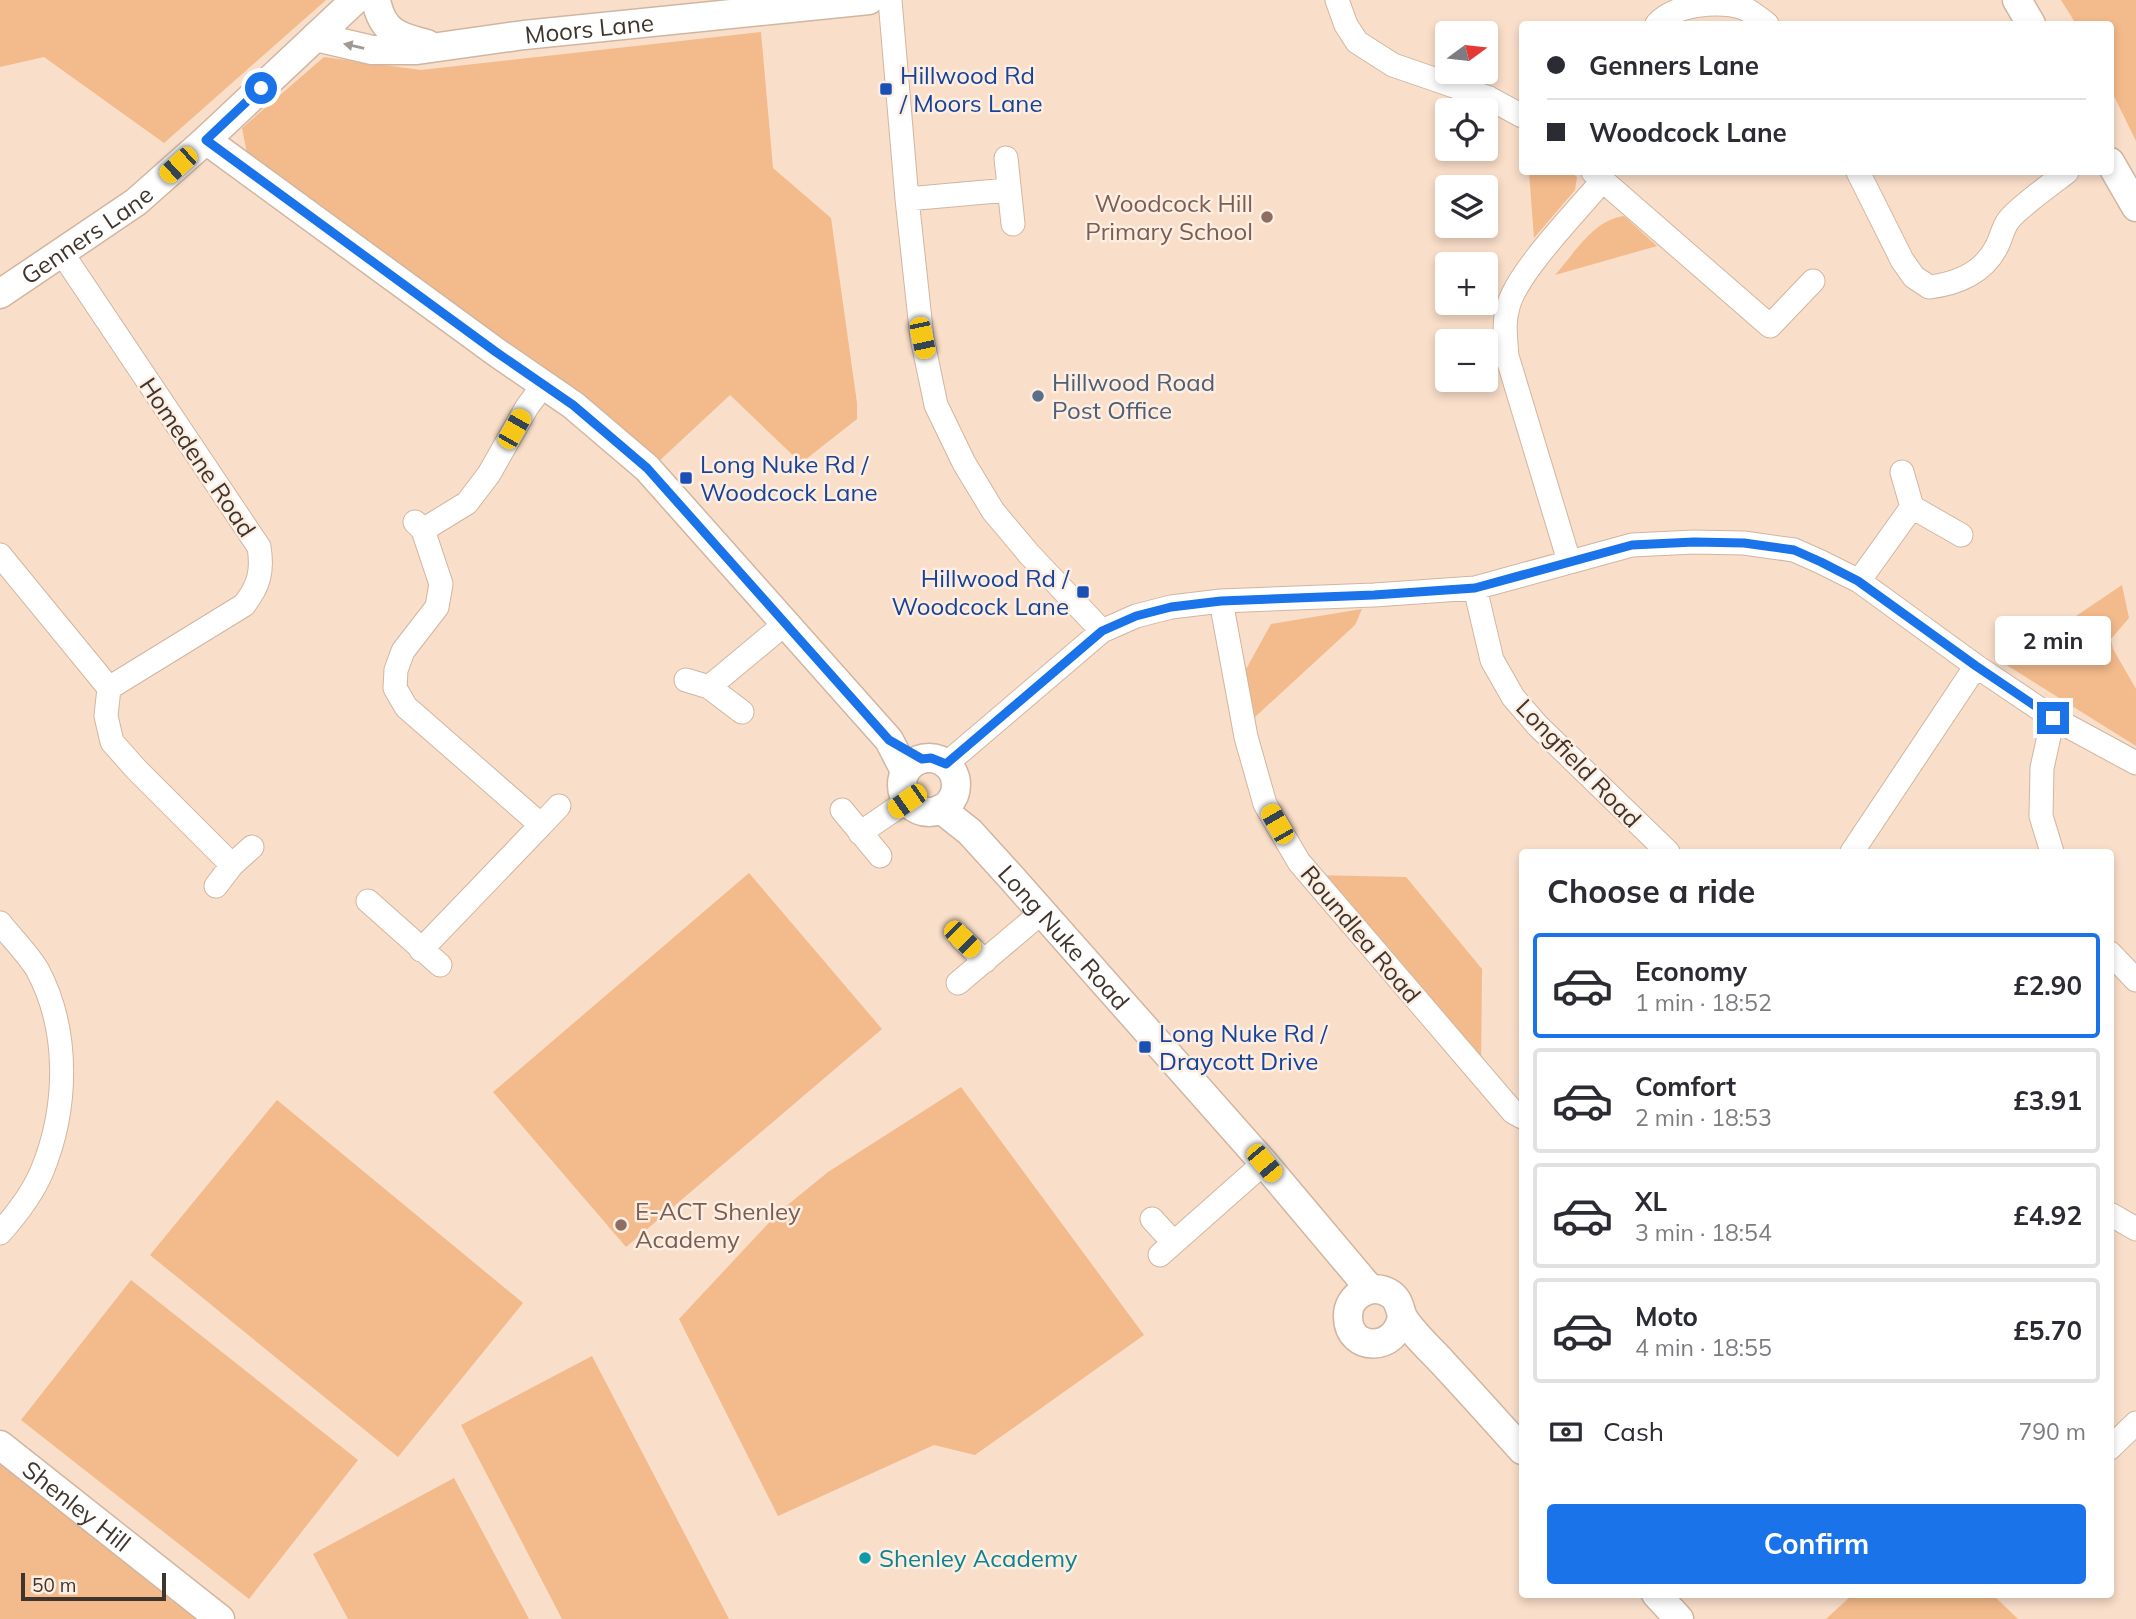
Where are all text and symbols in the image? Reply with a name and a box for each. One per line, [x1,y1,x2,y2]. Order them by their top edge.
street label: Moors Lane [523,7,655,50]
north arrow [1435,21,1498,84]
map controls [1435,21,1498,392]
one-way arrow [343,40,365,51]
text: Genners Lane [1589,49,1759,82]
place label: Hillwood Rd / Moors Lane [899,60,1043,118]
route start [245,72,277,104]
marker: Hillwood Rd / Moors Lane [878,81,894,97]
button: locate [1435,98,1498,161]
text: Woodcock Lane [1589,116,1787,149]
car [156,143,201,187]
button: layers [1435,175,1498,238]
street label: Genners Lane [15,179,159,291]
place label: Woodcock Hill Primary School [1085,188,1253,246]
marker: Woodcock Hill Primary School [1259,209,1275,225]
button: + [1435,252,1498,315]
car [908,315,937,361]
button: − [1435,329,1498,392]
place label: Hillwood Road Post Office [1052,367,1215,425]
street label: Homedene Road [134,372,262,542]
marker: Hillwood Road Post Office [1030,388,1046,404]
car [495,406,534,452]
place label: Long Nuke Rd / Woodcock Lane [700,449,878,507]
marker: Long Nuke Rd / Woodcock Lane [678,470,694,486]
place label: Hillwood Rd / Woodcock Lane [891,563,1070,621]
marker: Hillwood Rd / Woodcock Lane [1075,584,1091,600]
callout: 2 min [1995,616,2111,666]
text: 2 min [2023,626,2083,655]
street label: Longfield Road [1510,692,1648,834]
route end [2037,702,2069,734]
car [884,780,931,822]
car [1258,801,1297,847]
street label: Long Nuke Road [992,858,1136,1016]
street label: Roundlea Road [1295,859,1427,1009]
text: Choose a ride [1547,871,1755,911]
car [940,917,985,961]
icon: car [1551,954,1614,1017]
text: Economy [1635,955,1747,988]
text: £2.90 [2013,969,2082,1002]
text: 1 min · 18:52 [1635,988,1772,1017]
place label: Long Nuke Rd / Draycott Drive [1159,1018,1329,1076]
marker: Long Nuke Rd / Draycott Drive [1137,1039,1153,1055]
icon: car [1551,1069,1614,1132]
text: Comfort [1635,1070,1736,1103]
text: £3.91 [2013,1084,2082,1117]
text: 2 min · 18:53 [1635,1103,1772,1132]
car [1243,1140,1286,1186]
icon: car [1551,1184,1614,1247]
text: XL [1635,1185,1667,1218]
place label: E-ACT Shenley Academy [635,1196,801,1254]
text: £4.92 [2013,1199,2082,1232]
marker: E-ACT Shenley Academy [613,1217,629,1233]
text: 3 min · 18:54 [1635,1218,1772,1247]
icon: car [1551,1299,1614,1362]
text: Moto [1635,1300,1698,1333]
text: £5.70 [2013,1314,2082,1347]
text: 4 min · 18:55 [1635,1333,1772,1362]
icon: cash [1547,1413,1585,1451]
text: Cash [1603,1415,1664,1448]
text: 790 m [2018,1417,2086,1446]
street label: Shenley Hill [17,1454,137,1558]
button: Confirm [1547,1504,2086,1584]
place label: Shenley Academy [879,1543,1078,1573]
marker: Shenley Academy [857,1550,873,1566]
scale bar [21,1570,166,1602]
text: 50 m [32,1573,76,1597]

